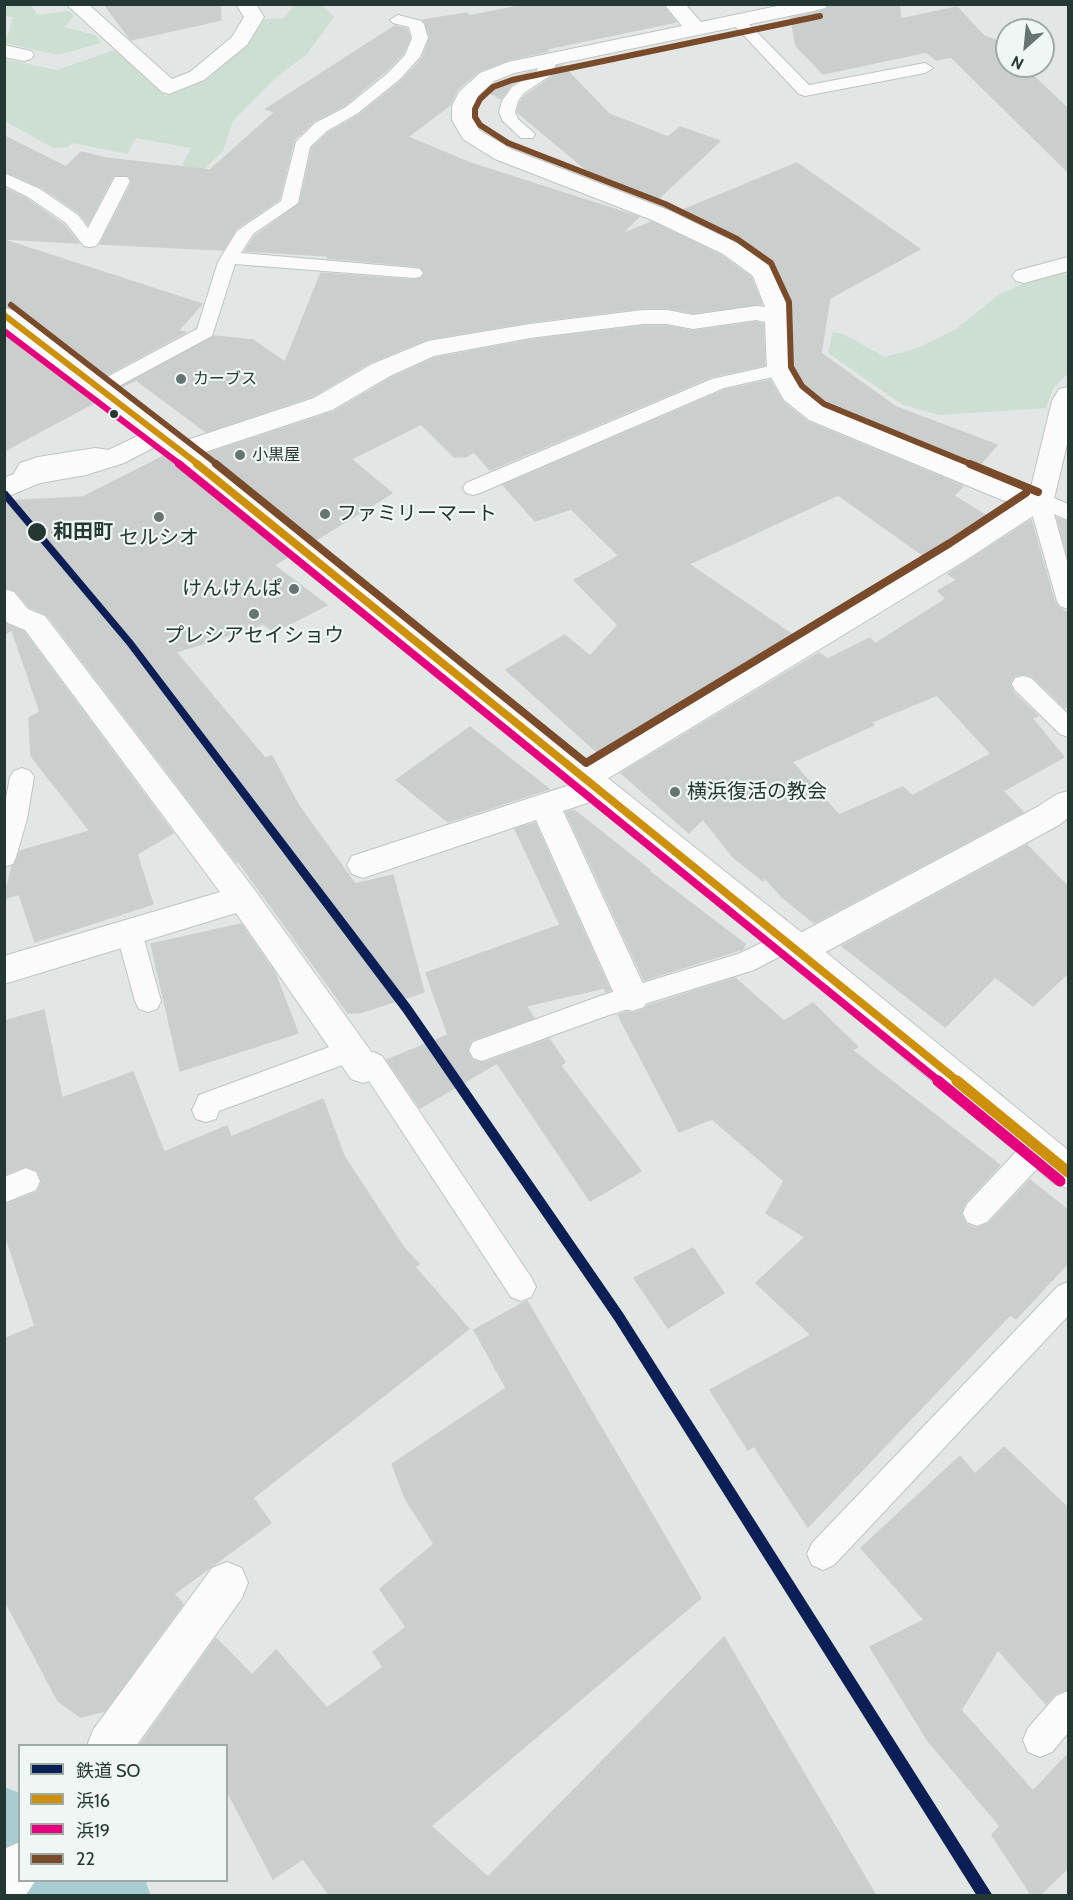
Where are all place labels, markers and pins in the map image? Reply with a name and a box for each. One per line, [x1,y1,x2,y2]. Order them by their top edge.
place label: カーブス [193,369,257,389]
marker: カーブス [174,372,188,386]
unlabelled marker [108,408,120,420]
place label: 小黒屋 [252,445,300,465]
marker: 小黒屋 [233,448,247,462]
place label: ファミリーマート [337,502,497,526]
marker: ファミリーマート [318,507,332,521]
marker: セルシオ [152,510,166,524]
place label: 和田町 [53,520,113,544]
marker: 和田町 [26,521,48,543]
place label: セルシオ [119,526,199,550]
place label: けんけんぱ [182,577,282,601]
marker: けんけんぱ [287,582,301,596]
marker: プレシアセイショウ [247,607,261,621]
place label: プレシアセイショウ [164,624,344,648]
place label: 横浜復活の教会 [687,780,827,804]
marker: 横浜復活の教会 [668,785,682,799]

